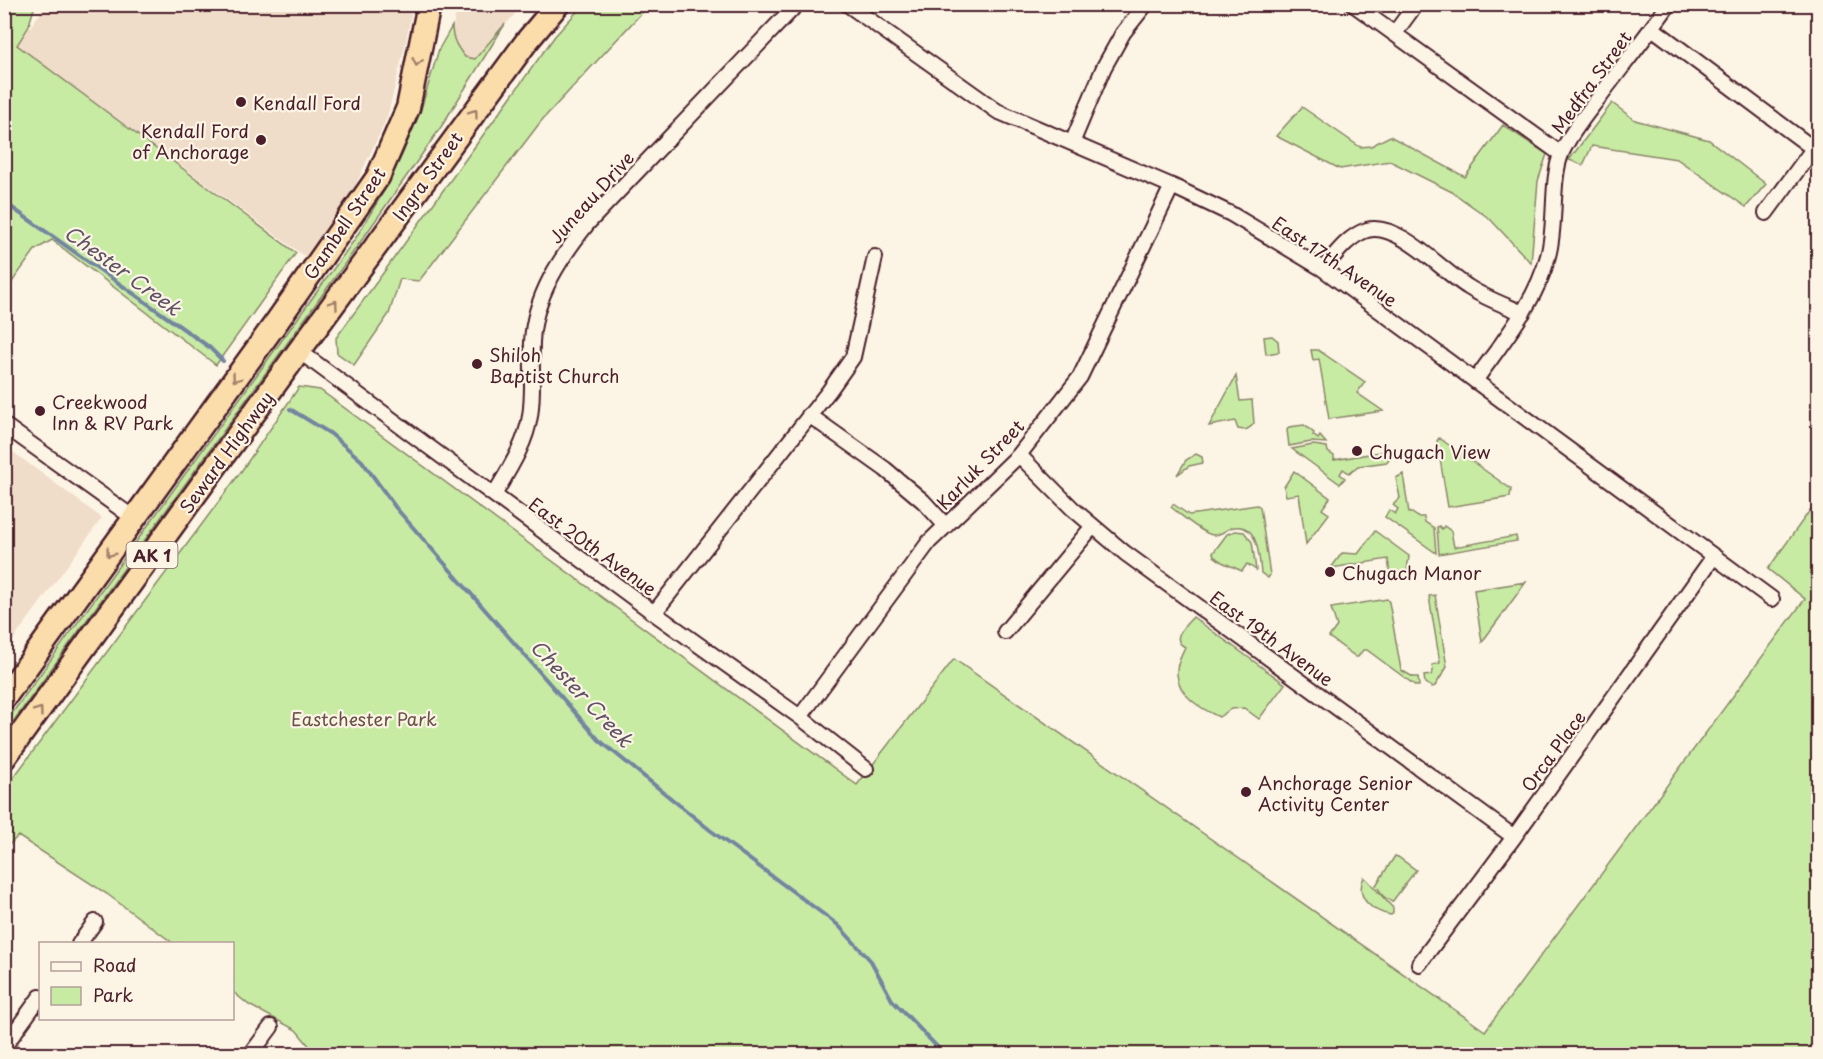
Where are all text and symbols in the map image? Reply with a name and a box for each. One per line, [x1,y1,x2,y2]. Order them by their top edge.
street label: Medfra Street [1544,25,1638,139]
one-way arrow [411,57,424,67]
place label: Kendall Ford [253,89,361,116]
marker: Kendall Ford [234,95,248,109]
one-way arrow [467,108,478,119]
place label: Kendall Ford of Anchorage [132,117,249,165]
street label: Ingra Street [385,126,469,226]
marker: Kendall Ford of Anchorage [254,133,268,147]
street label: Juneau Drive [542,145,640,249]
street label: Gambell Street [296,161,392,285]
street label: East 17th Avenue [1267,209,1403,313]
water label: Chester Creek [58,217,188,323]
one-way arrow [327,299,338,310]
place label: Shiloh Baptist Church [489,341,619,389]
marker: Shiloh Baptist Church [470,357,484,371]
one-way arrow [233,371,244,382]
street label: Seward Highway [172,385,280,519]
place label: Creekwood Inn & RV Park [52,388,174,436]
marker: Creekwood Inn & RV Park [33,404,47,418]
street label: Karluk Street [930,413,1030,515]
place label: Chugach View [1369,438,1491,465]
marker: Chugach View [1350,444,1364,458]
street label: East 20th Avenue [524,490,663,602]
road number: AK 1 [126,542,178,568]
one-way arrow [106,547,117,558]
place label: Chugach Manor [1342,559,1482,586]
marker: Chugach Manor [1323,565,1337,579]
street label: East 19th Avenue [1205,584,1340,692]
water label: Chester Creek [524,632,641,754]
park label: Eastchester Park [291,705,437,732]
street label: Orca Place [1514,705,1592,797]
one-way arrow [32,706,43,717]
place label: Anchorage Senior Activity Center [1258,769,1413,817]
marker: Anchorage Senior Activity Center [1239,785,1253,799]
legend [39,942,234,1020]
text: Road [93,951,137,978]
text: Park [93,981,133,1008]

